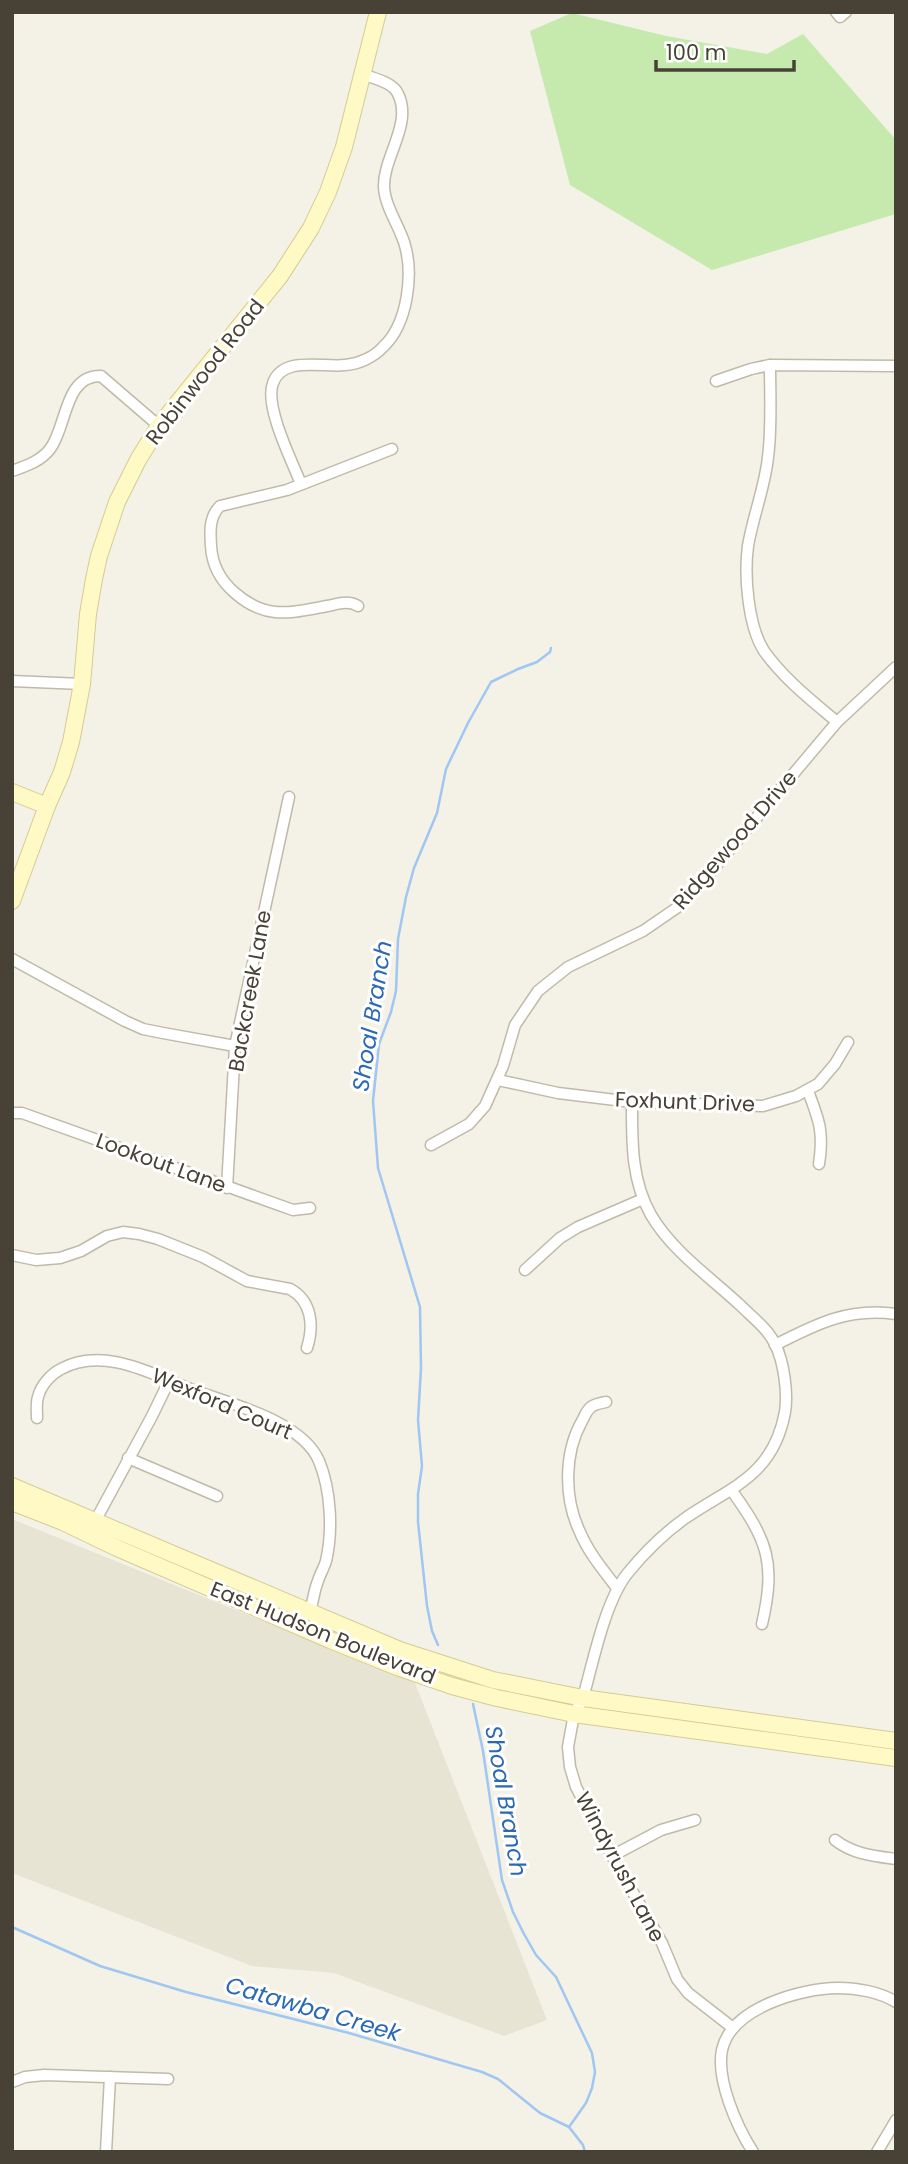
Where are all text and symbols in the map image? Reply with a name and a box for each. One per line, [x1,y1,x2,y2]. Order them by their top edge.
scale bar [656,28,794,72]
text: 100 m [666,38,726,67]
street label: Robinwood Road [139,293,271,451]
street label: Ridgewood Drive [666,764,803,916]
street label: Backcreek Lane [221,908,278,1074]
water label: Shoal Branch [344,938,400,1094]
street label: Foxhunt Drive [614,1085,756,1118]
street label: Lookout Lane [92,1126,230,1200]
street label: Wexford Court [147,1361,297,1446]
street label: East Hudson Boulevard [206,1574,440,1691]
water label: Shoal Branch [477,1723,535,1879]
street label: Windyrush Lane [569,1787,672,1947]
water label: Catawba Creek [222,1969,405,2050]

